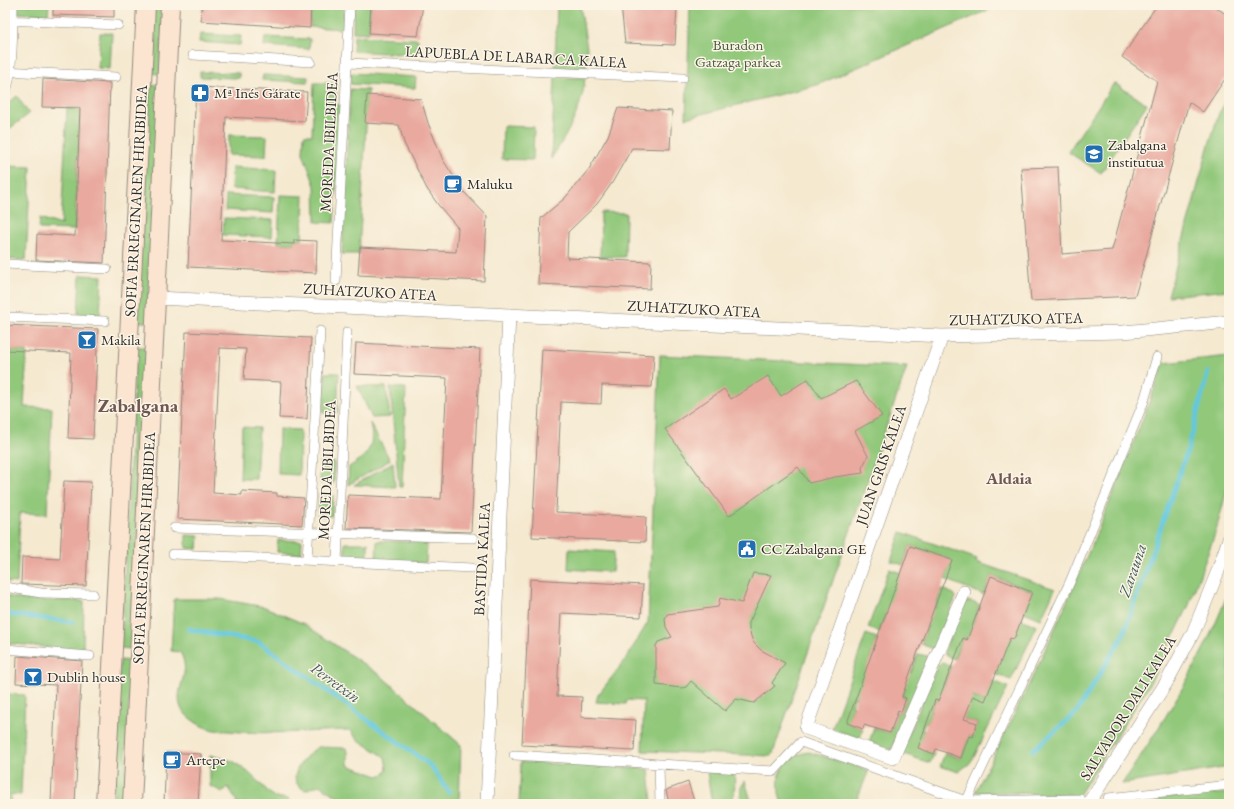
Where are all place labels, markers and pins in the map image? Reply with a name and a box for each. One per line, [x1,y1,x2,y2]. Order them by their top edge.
pharmacy icon: Mª Inés Gárate [189,82,211,104]
place label: Mª Inés Gárate [214,83,301,102]
place label: Zabalgana institutua [1108,135,1166,171]
school or university icon: Zabalgana institutua [1083,143,1105,165]
cafe icon: Maluku [442,173,464,195]
place label: Maluku [467,174,513,193]
bar icon: Makila [76,329,98,351]
place label: Makila [101,330,141,349]
public building icon: CC Zabalgana GE [736,538,758,560]
place label: CC Zabalgana GE [761,539,867,558]
bar icon: Dublin house [22,666,44,688]
place label: Dublin house [47,667,126,686]
cafe icon: Artepe [161,749,183,771]
place label: Artepe [185,750,226,769]

